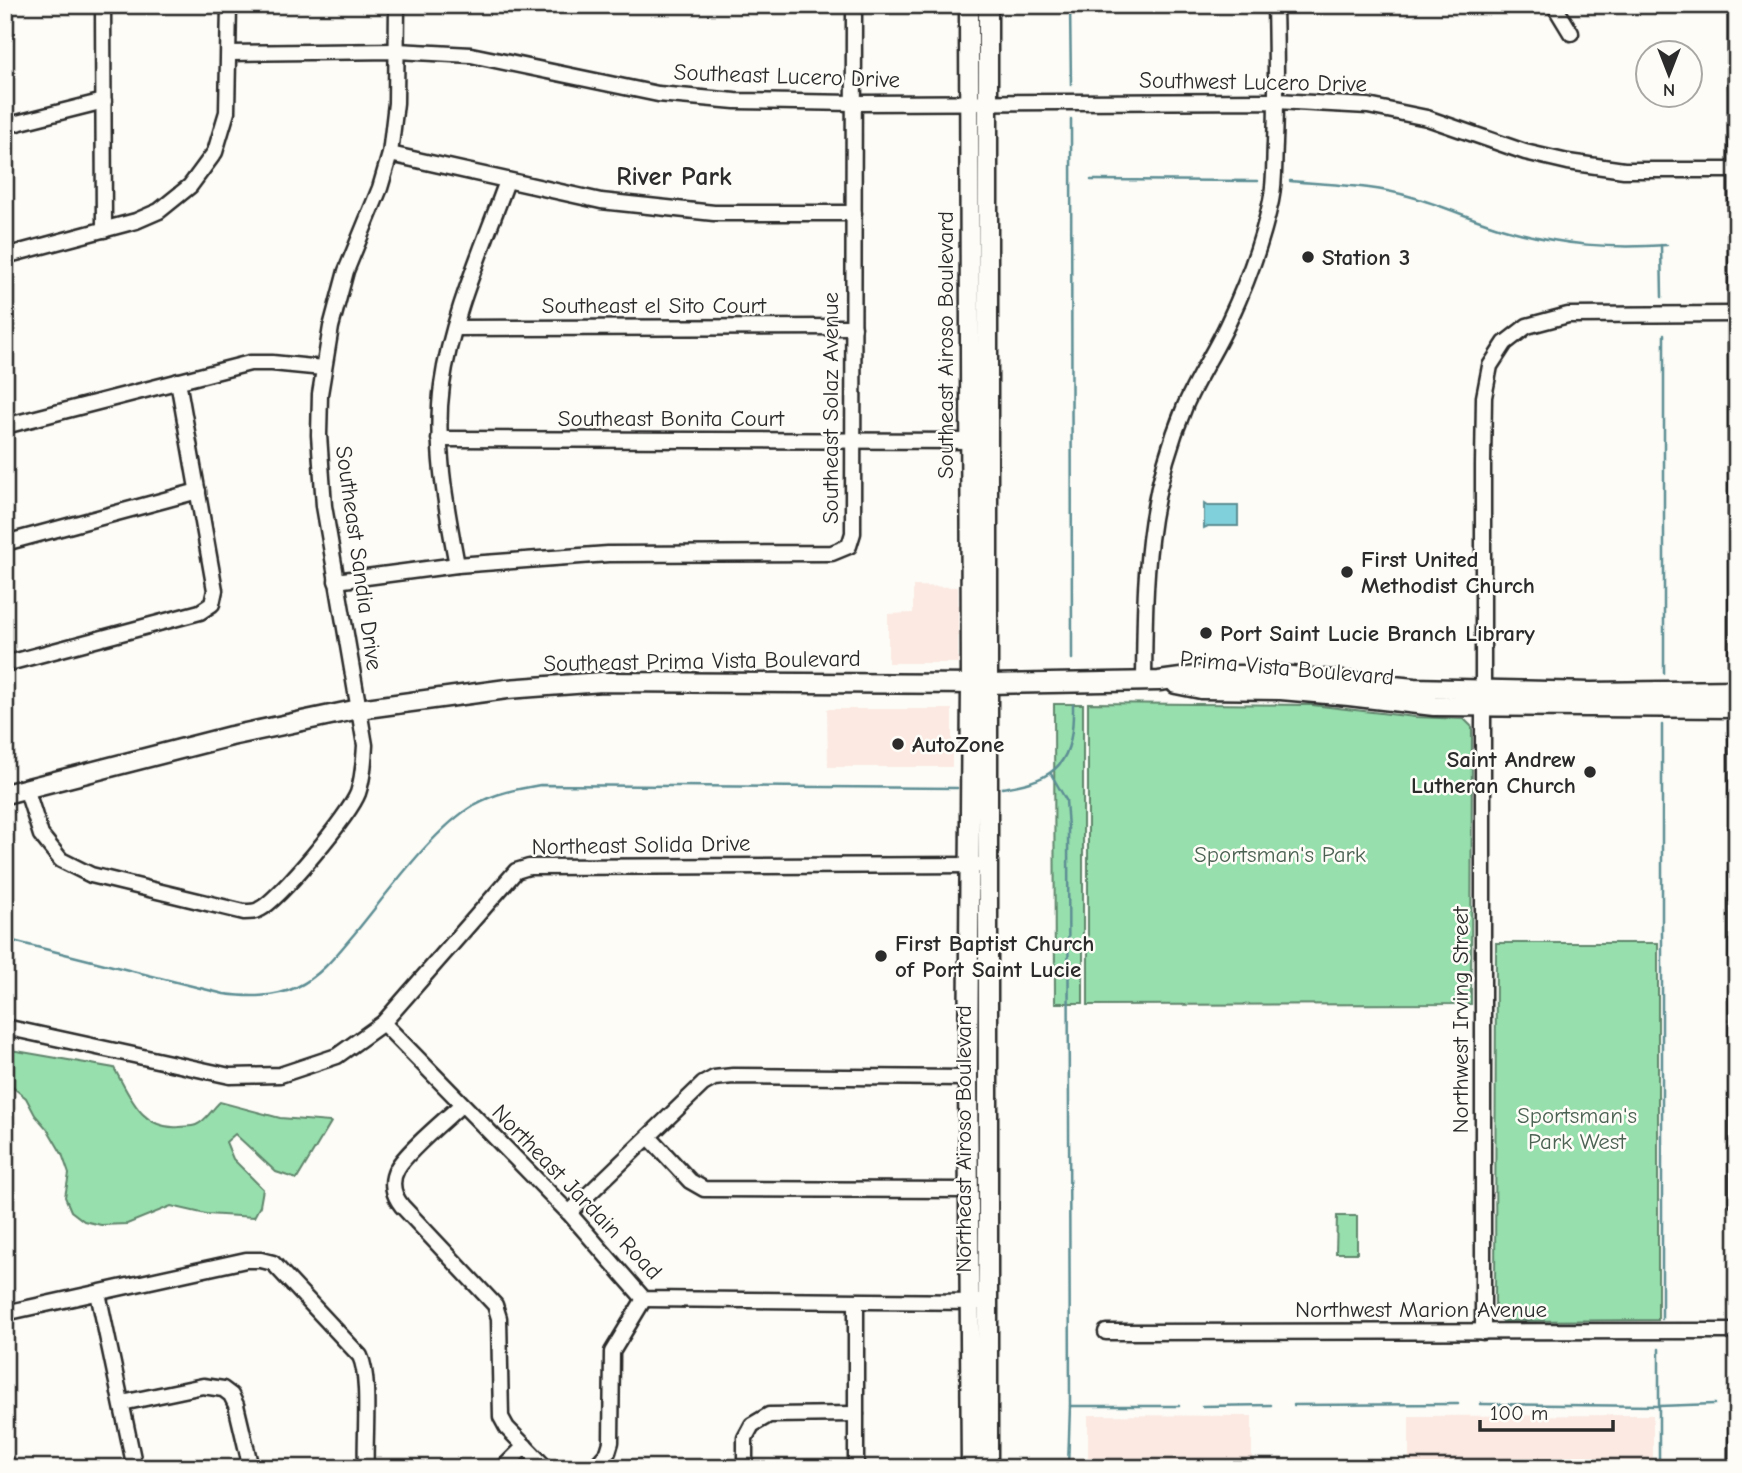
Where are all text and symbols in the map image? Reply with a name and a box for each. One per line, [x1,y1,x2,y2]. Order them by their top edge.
north arrow [1634,38,1704,108]
street label: Southeast Lucero Drive [673,59,901,93]
street label: Southwest Lucero Drive [1139,67,1367,97]
text: N [1663,79,1675,101]
district label: River Park [616,162,732,192]
street label: Southeast Airoso Boulevard [932,211,959,479]
place label: Station 3 [1322,244,1410,271]
marker: Station 3 [1300,249,1316,265]
street label: Southeast el Sito Court [542,292,768,319]
street label: Southeast Solaz Avenue [817,292,844,524]
street label: Southeast Bonita Court [558,405,786,432]
street label: Southeast Sandia Drive [330,444,388,672]
place label: First United Methodist Church [1361,546,1535,599]
marker: First United Methodist Church [1339,564,1355,580]
place label: Port Saint Lucie Branch Library [1220,620,1535,647]
marker: Port Saint Lucie Branch Library [1198,625,1214,641]
street label: Southeast Prima Vista Boulevard [543,645,861,677]
street label: Prima Vista Boulevard [1179,645,1395,691]
place label: AutoZone [912,731,1004,758]
marker: AutoZone [890,736,906,752]
place label: Saint Andrew Lutheran Church [1411,746,1576,799]
marker: Saint Andrew Lutheran Church [1582,764,1598,780]
street label: Northeast Solida Drive [531,830,751,860]
park label: Sportsman's Park [1194,841,1366,868]
street label: Northwest Irving Street [1447,905,1474,1134]
place label: First Baptist Church of Port Saint Lucie [895,930,1094,983]
marker: First Baptist Church of Port Saint Lucie [873,948,889,964]
street label: Northeast Airoso Boulevard [950,1005,977,1273]
street label: Northeast Jardain Road [486,1099,668,1285]
park label: Sportsman's Park West [1517,1102,1637,1155]
street label: Northwest Marion Avenue [1295,1296,1547,1323]
scale bar [1480,1389,1612,1433]
text: 100 m [1490,1401,1548,1425]

